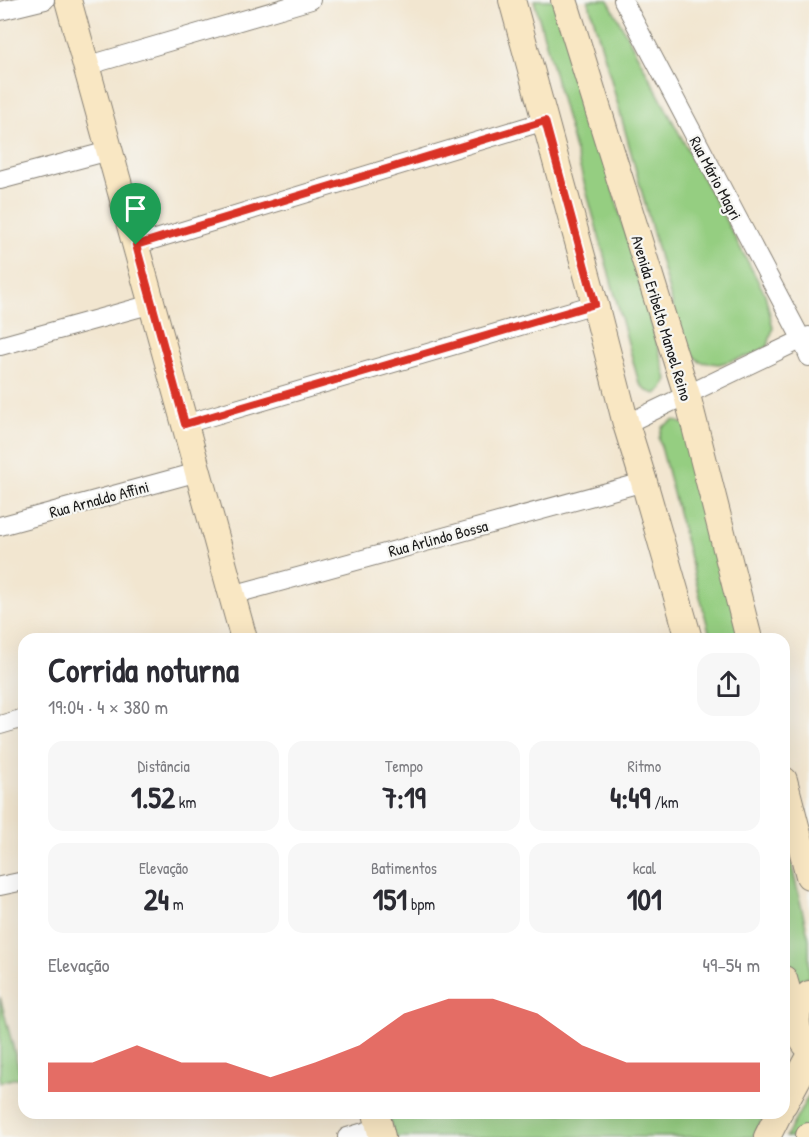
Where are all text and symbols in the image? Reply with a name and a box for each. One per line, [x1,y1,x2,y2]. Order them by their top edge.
street label: Rua Mário Magri [685,132,747,224]
pin [110,183,161,245]
icon: arrive [119,192,152,225]
street label: Avenida Eribelto Manoel Reino [626,233,698,404]
street label: Rua Arnaldo Affini [47,475,151,523]
street label: Rua Arlindo Bossa [386,514,490,562]
text: Corrida noturna [48,648,239,692]
button: share [697,653,760,716]
text: 19:04 · 4 × 380 m [48,693,168,720]
text: Distância [137,755,190,777]
text: Tempo [385,755,423,777]
text: Ritmo [627,755,661,777]
text: 1.52 [131,777,175,817]
text: 7:19 [382,777,426,817]
text: 4:49 [610,777,651,817]
text: km [175,791,196,813]
text: /km [651,791,679,813]
text: Elevação [139,857,188,879]
text: Batimentos [371,857,437,879]
text: kcal [633,857,656,879]
text: 24 [144,879,169,919]
text: 151 [373,879,407,919]
text: 101 [627,879,662,919]
text: m [169,893,184,915]
text: bpm [407,893,435,915]
text: Elevação [48,951,110,978]
text: 49–54 m [703,951,760,978]

